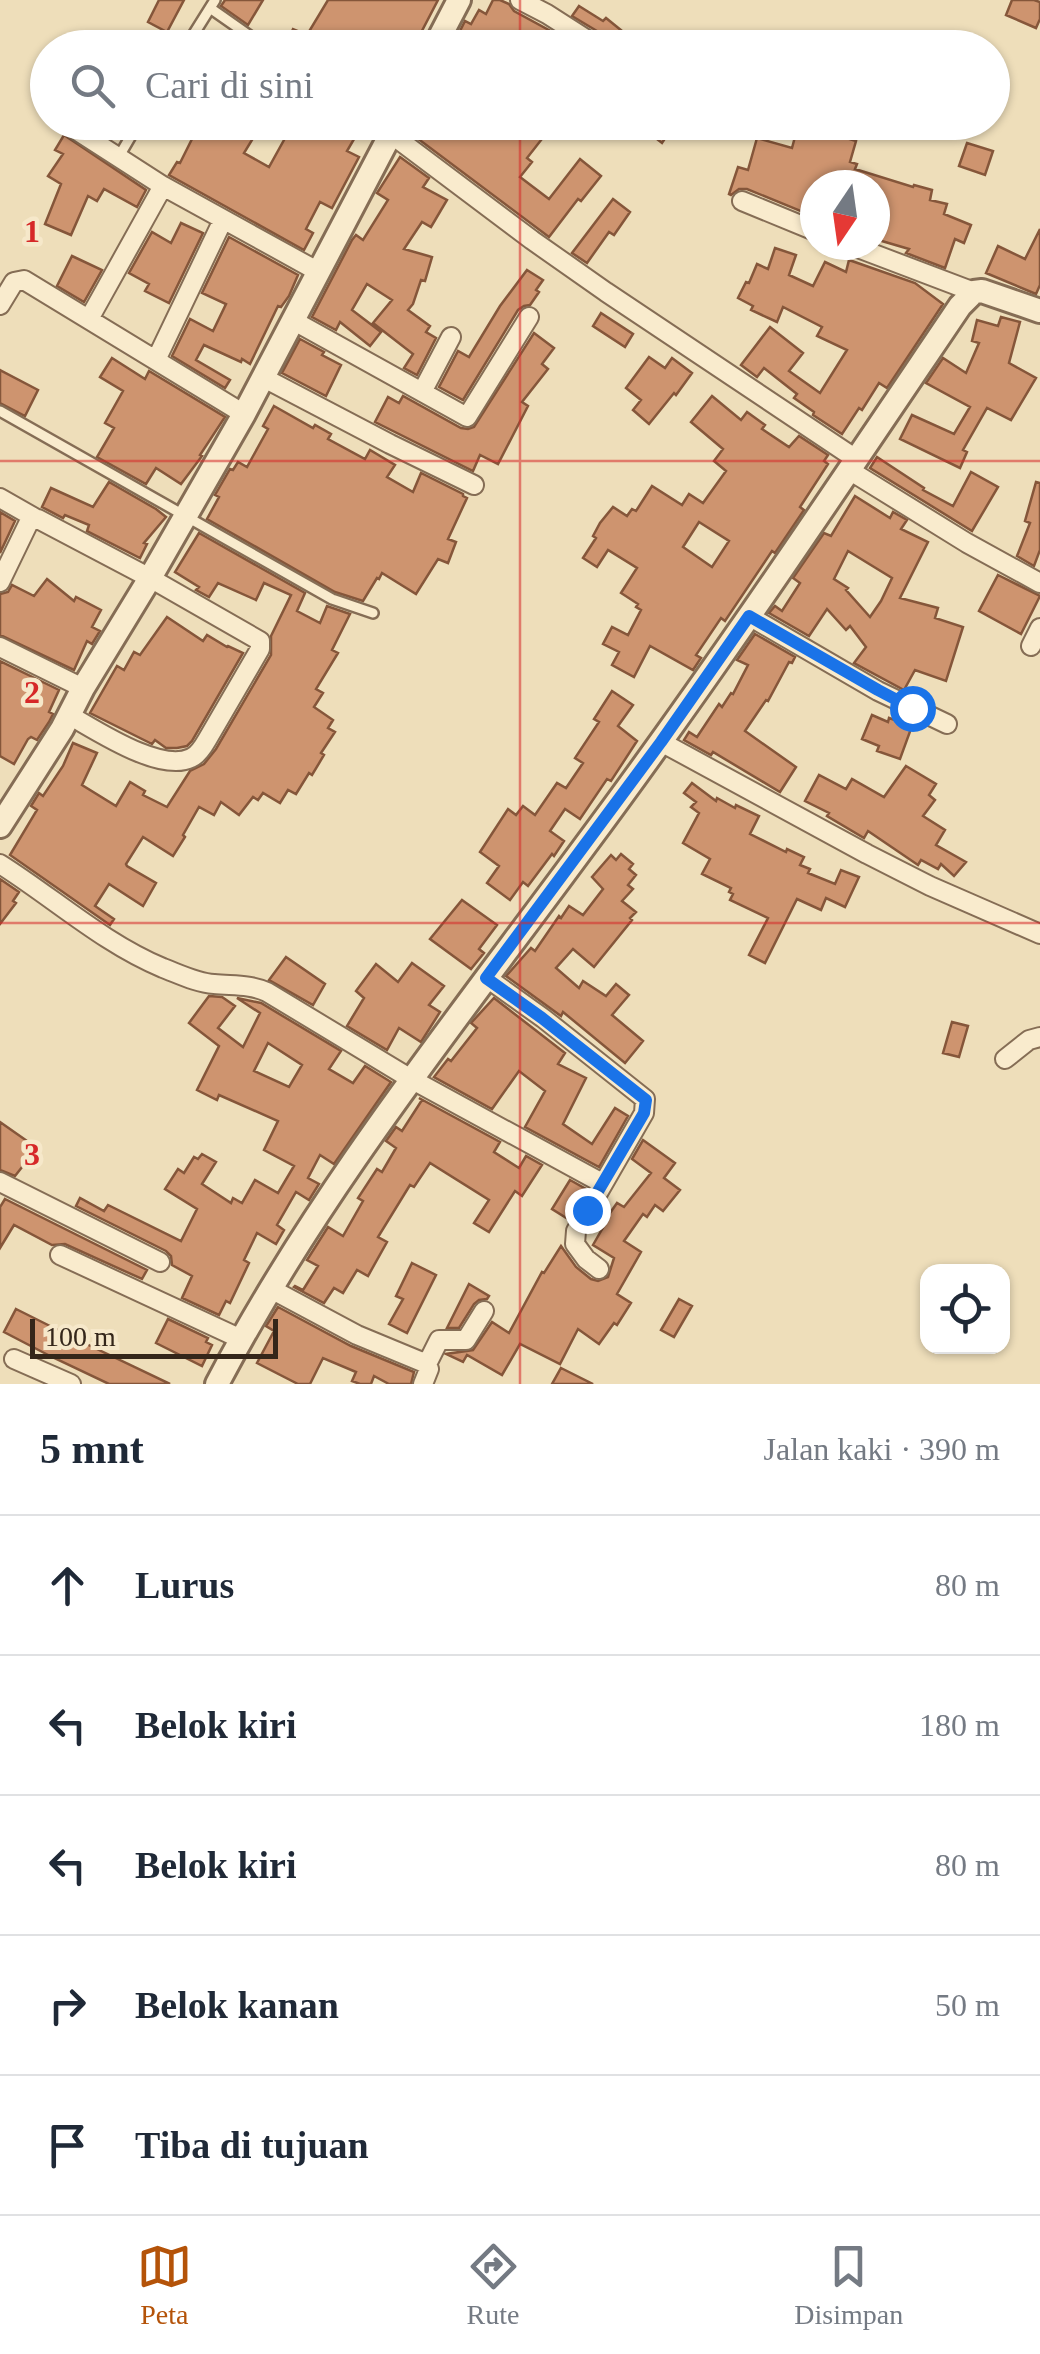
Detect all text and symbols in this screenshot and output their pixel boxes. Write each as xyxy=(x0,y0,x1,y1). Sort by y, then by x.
search box xyxy=(30,30,1010,140)
icon: search xyxy=(65,58,120,113)
text: Cari di sini xyxy=(145,64,314,106)
north arrow xyxy=(800,170,890,260)
text: 1 xyxy=(24,213,40,249)
text: 2 xyxy=(24,674,40,710)
route start xyxy=(890,686,936,732)
text: 3 xyxy=(24,1136,40,1172)
route end xyxy=(565,1188,611,1234)
map controls xyxy=(920,1264,1010,1354)
button: locate xyxy=(920,1264,1010,1354)
scale bar xyxy=(30,1314,278,1358)
text: 100 m xyxy=(45,1321,116,1352)
text: 5 mnt xyxy=(40,1426,144,1472)
text: Jalan kaki · 390 m xyxy=(764,1431,1000,1467)
icon: ahead xyxy=(40,1558,95,1613)
text: Lurus xyxy=(135,1564,234,1606)
text: 80 m xyxy=(935,1567,1000,1603)
icon: left xyxy=(40,1698,95,1753)
text: Belok kiri xyxy=(135,1704,297,1746)
text: 180 m xyxy=(919,1707,1000,1743)
icon: left xyxy=(40,1838,95,1893)
text: Belok kiri xyxy=(135,1844,297,1886)
text: 80 m xyxy=(935,1847,1000,1883)
icon: right xyxy=(40,1978,95,2033)
text: Belok kanan xyxy=(135,1984,339,2026)
text: 50 m xyxy=(935,1987,1000,2023)
icon: arrive xyxy=(40,2118,95,2173)
text: Tiba di tujuan xyxy=(135,2124,369,2166)
tab: Peta xyxy=(137,2239,192,2331)
tab: Rute xyxy=(466,2239,521,2331)
tab: Disimpan xyxy=(794,2239,903,2331)

